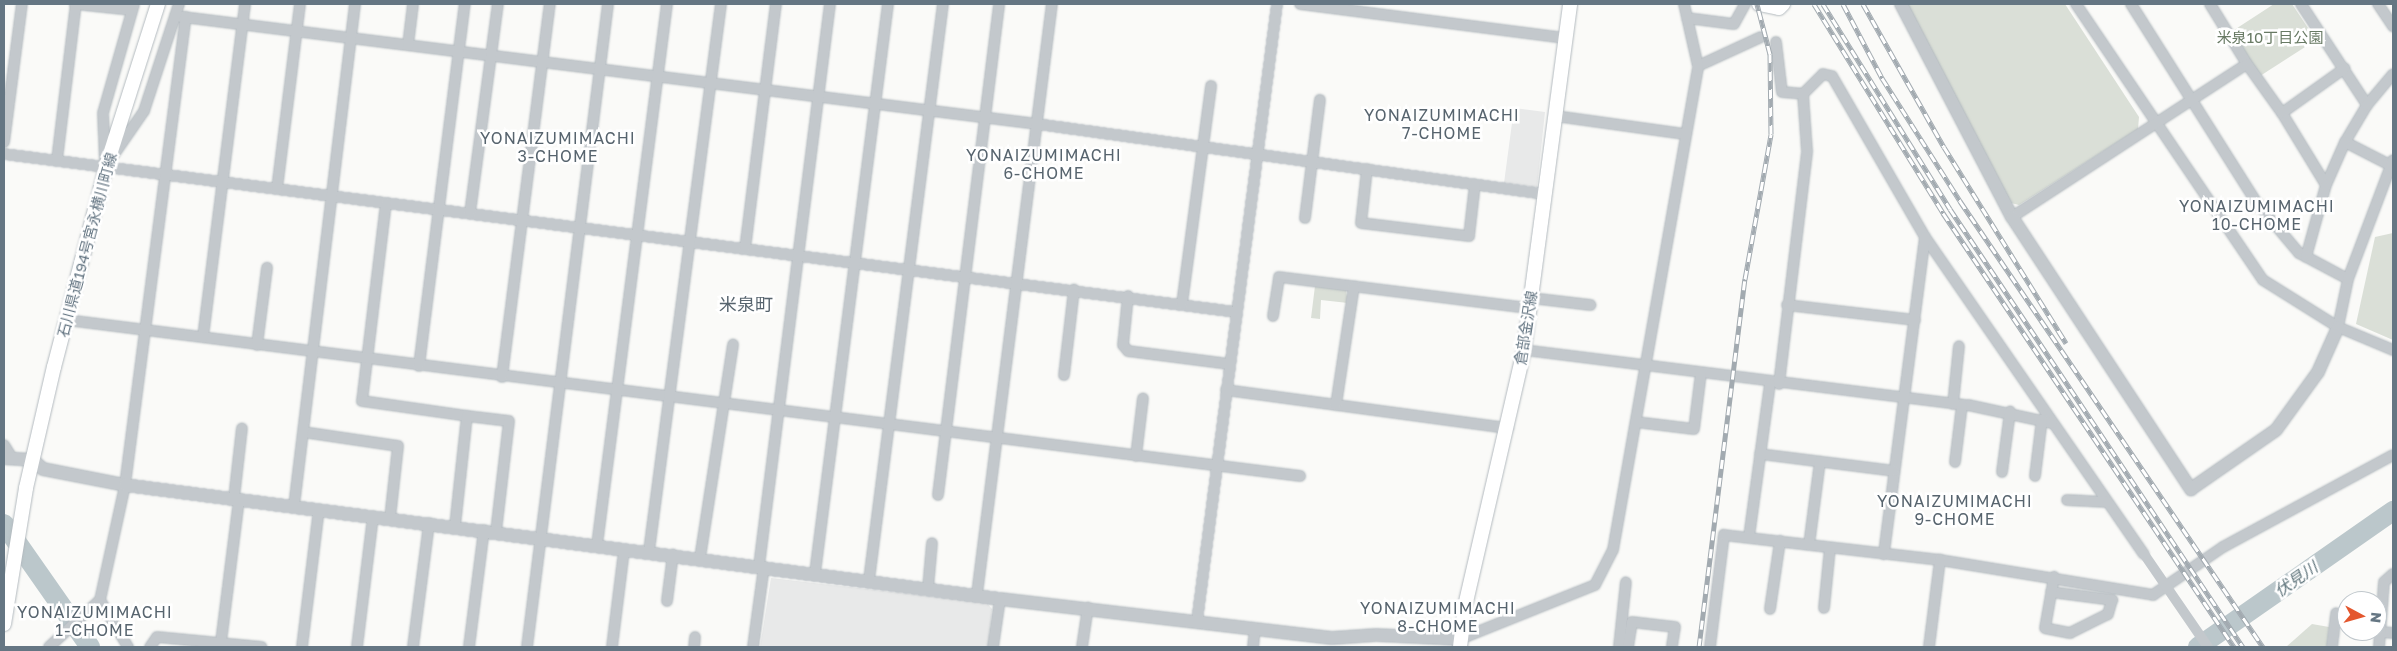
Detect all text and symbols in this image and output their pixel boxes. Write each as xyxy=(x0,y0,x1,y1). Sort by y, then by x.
park label: 米泉10丁目公園 xyxy=(2217,29,2323,47)
district label: YONAIZUMIMACHI 7-CHOME xyxy=(1362,105,1522,143)
district label: YONAIZUMIMACHI 3-CHOME xyxy=(478,128,638,166)
district label: YONAIZUMIMACHI 6-CHOME xyxy=(964,145,1124,183)
street label: 石川県道194号宮永横川町線 xyxy=(54,151,120,339)
district label: YONAIZUMIMACHI 10-CHOME xyxy=(2177,196,2337,234)
street label: 倉部金沢線 xyxy=(1511,290,1541,366)
district label: 米泉町 xyxy=(719,293,773,315)
district label: YONAIZUMIMACHI 9-CHOME xyxy=(1875,491,2035,529)
water label: 伏見川 xyxy=(2271,557,2321,601)
north arrow xyxy=(2337,591,2387,641)
district label: YONAIZUMIMACHI 8-CHOME xyxy=(1358,598,1518,636)
district label: YONAIZUMIMACHI 1-CHOME xyxy=(15,602,175,640)
text: N xyxy=(2367,611,2385,624)

